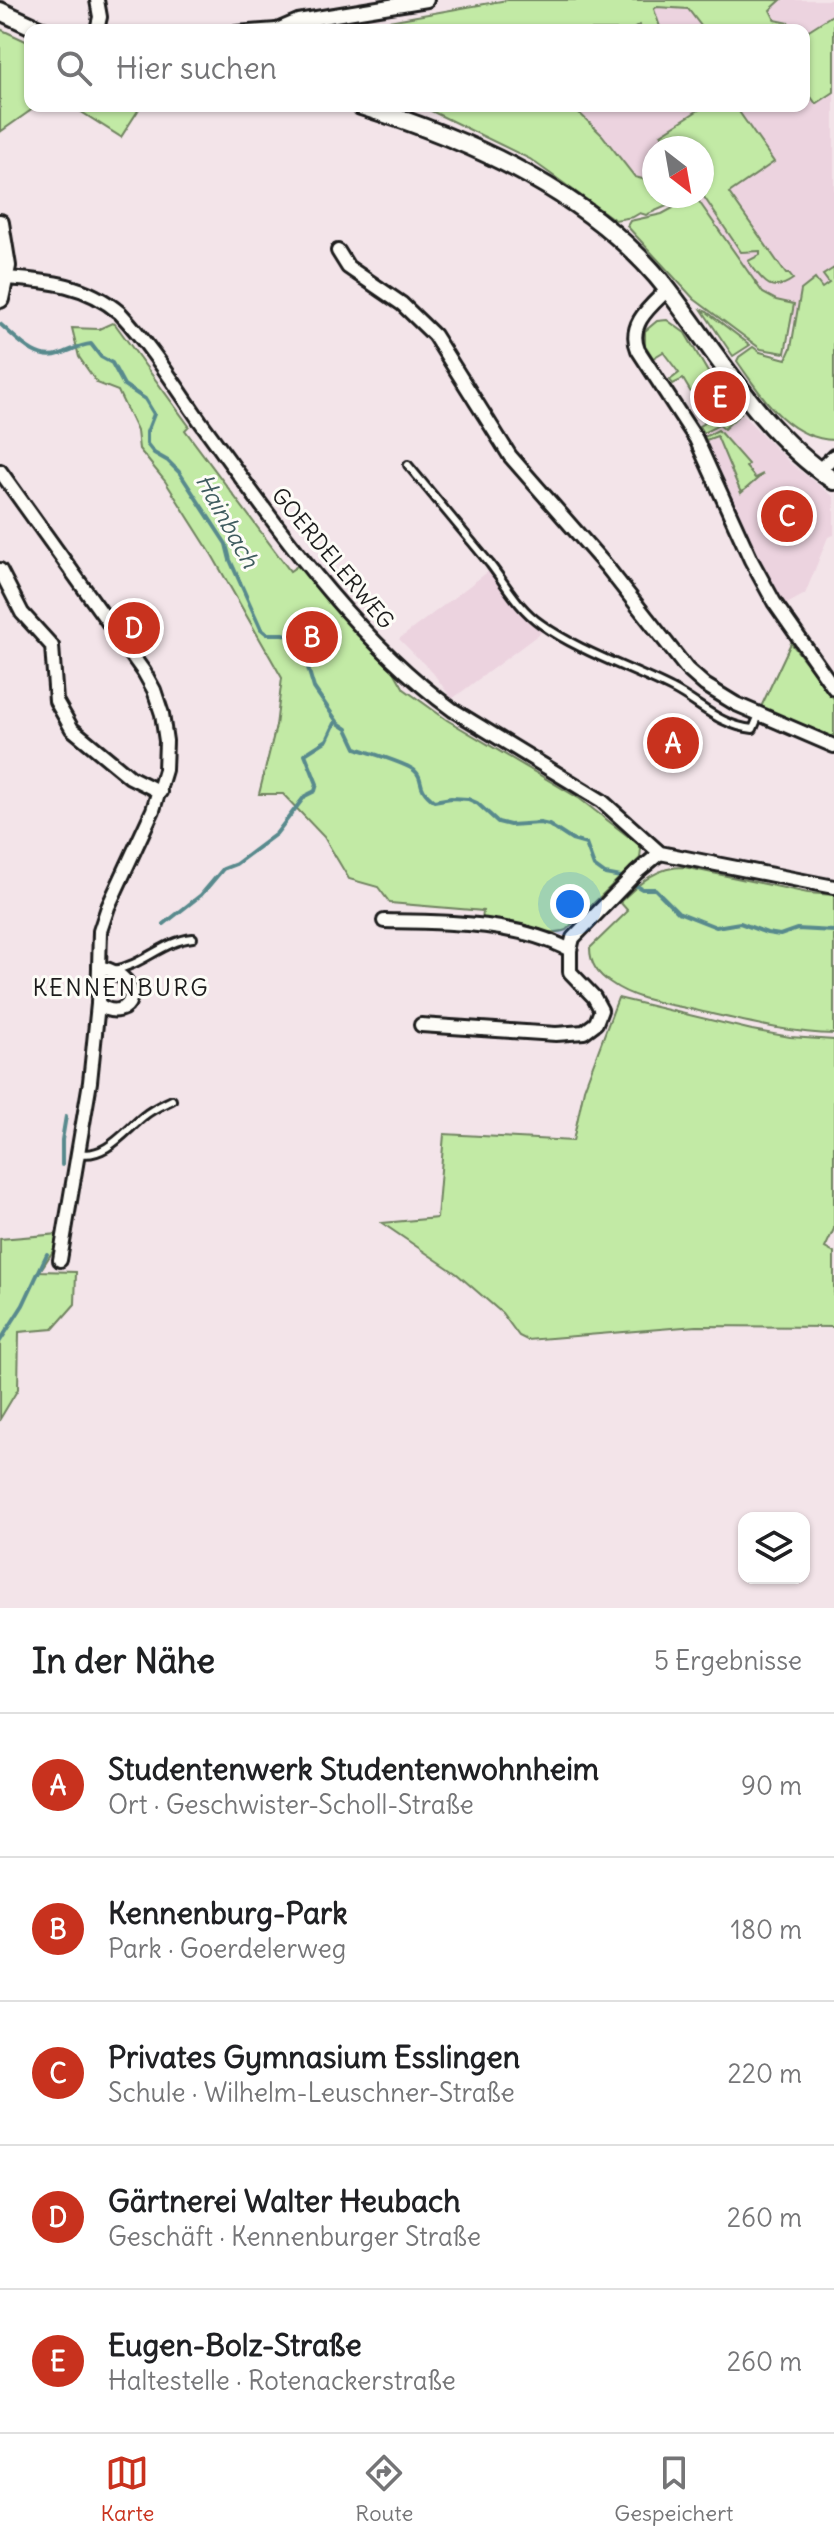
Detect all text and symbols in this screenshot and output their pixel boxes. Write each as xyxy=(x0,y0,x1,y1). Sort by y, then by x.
search box xyxy=(24,24,810,112)
icon: search xyxy=(52,46,96,90)
text: Hier suchen xyxy=(116,49,277,87)
north arrow xyxy=(642,136,714,208)
pin: E xyxy=(694,367,746,427)
water label: Hainbach xyxy=(190,468,267,574)
street label: GOERDELERWEG xyxy=(266,482,400,634)
pin: C xyxy=(761,486,813,546)
pin: D xyxy=(108,598,160,658)
pin: B xyxy=(286,607,338,667)
pin: A xyxy=(647,713,699,773)
your location xyxy=(550,884,590,924)
district label: KENNENBURG xyxy=(32,972,210,1002)
map controls xyxy=(738,1512,810,1584)
button: layers xyxy=(738,1512,810,1584)
text: In der Nähe xyxy=(32,1639,215,1682)
text: 5 Ergebnisse xyxy=(654,1644,802,1677)
text: Studentenwerk Studentenwohnheim xyxy=(108,1750,599,1788)
text: A xyxy=(50,1769,66,1802)
text: 90 m xyxy=(741,1769,802,1802)
text: Ort · Geschwister-Scholl-Straße xyxy=(108,1788,474,1821)
text: Kennenburg-Park xyxy=(108,1894,348,1932)
text: B xyxy=(49,1913,67,1946)
text: 180 m xyxy=(731,1913,802,1946)
text: Park · Goerdelerweg xyxy=(108,1932,346,1965)
text: Privates Gymnasium Esslingen xyxy=(108,2038,520,2076)
text: C xyxy=(49,2057,67,2090)
text: 220 m xyxy=(727,2057,802,2090)
text: Schule · Wilhelm-Leuschner-Straße xyxy=(108,2076,515,2109)
text: Gärtnerei Walter Heubach xyxy=(108,2182,461,2220)
text: D xyxy=(49,2201,67,2234)
text: 260 m xyxy=(727,2201,802,2234)
text: Geschäft · Kennenburger Straße xyxy=(108,2220,481,2253)
text: Eugen-Bolz-Straße xyxy=(108,2326,362,2364)
text: E xyxy=(50,2345,66,2378)
text: 260 m xyxy=(727,2345,802,2378)
text: Haltestelle · Rotenackerstraße xyxy=(108,2364,456,2397)
tab: Karte xyxy=(100,2451,154,2527)
tab: Route xyxy=(355,2451,413,2527)
tab: Gespeichert xyxy=(614,2451,734,2527)

